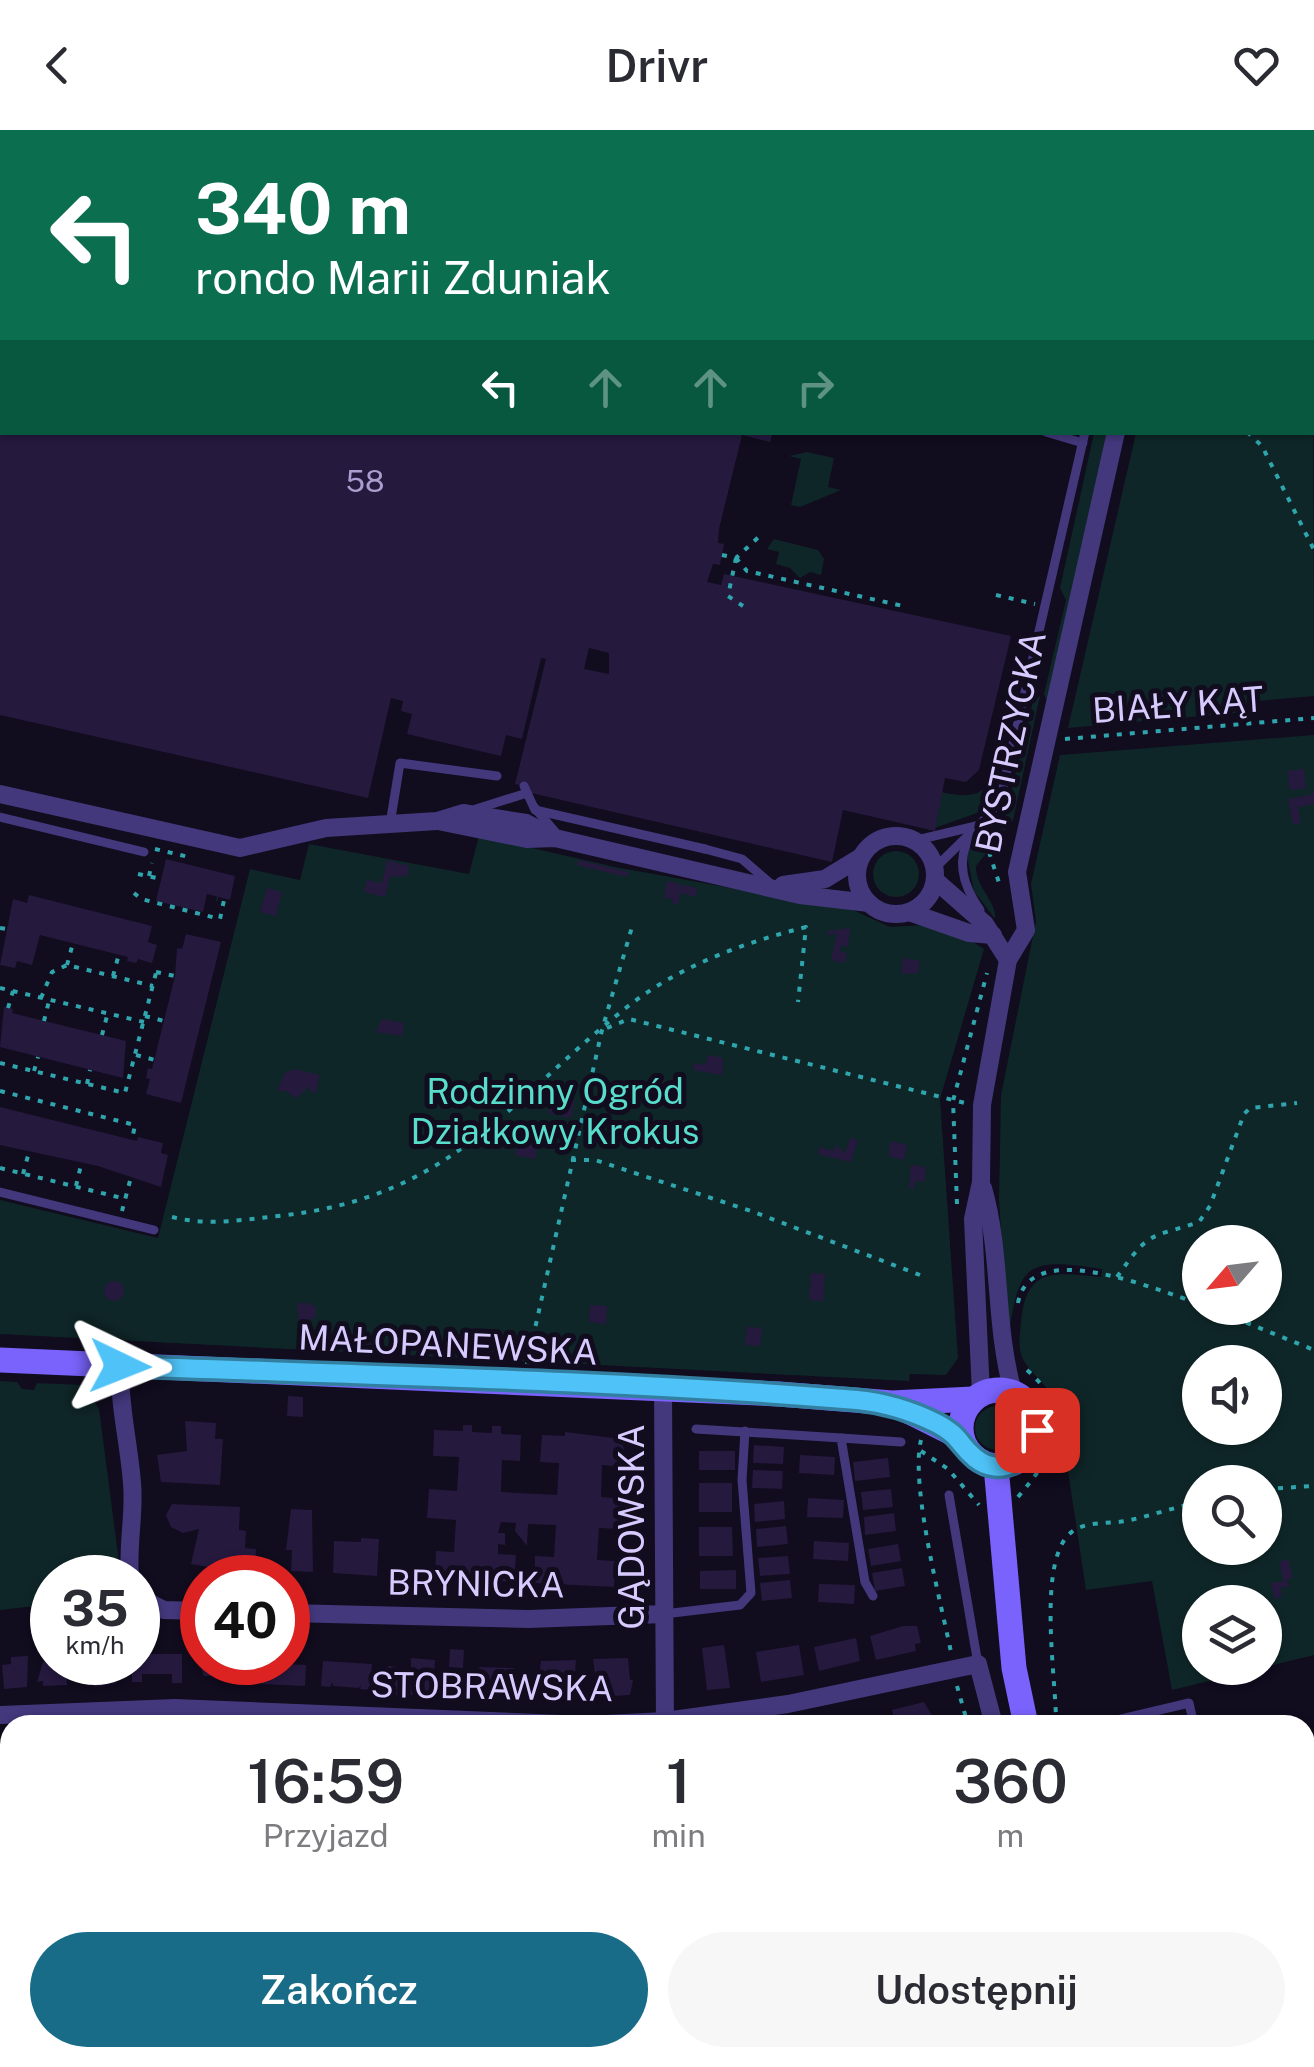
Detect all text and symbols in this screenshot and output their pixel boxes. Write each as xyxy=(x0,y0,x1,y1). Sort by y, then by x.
icon: back xyxy=(30,38,85,93)
icon: heart xyxy=(1229,38,1284,93)
text: Drivr xyxy=(606,39,708,92)
text: 340 m xyxy=(195,167,411,250)
icon: left xyxy=(30,170,160,300)
text: rondo Marii Zduniak xyxy=(195,251,611,304)
icon: left xyxy=(473,360,528,415)
icon: ahead xyxy=(578,360,633,415)
icon: ahead xyxy=(683,360,738,415)
icon: right xyxy=(788,360,843,415)
house number: 58 xyxy=(346,463,384,499)
street label: BYSTRZYCKA xyxy=(967,627,1054,856)
street label: BIAŁY KĄT xyxy=(1091,678,1265,731)
park label: Rodzinny Ogród Działkowy Krokus xyxy=(411,1071,699,1152)
north arrow xyxy=(1182,1225,1282,1325)
map controls xyxy=(1182,1225,1282,1685)
position arrow xyxy=(68,1314,172,1418)
street label: MAŁOPANEWSKA xyxy=(297,1316,599,1373)
button: sound xyxy=(1182,1345,1282,1445)
pin xyxy=(995,1388,1080,1473)
icon: arrive xyxy=(1010,1403,1065,1458)
street label: GĄDOWSKA xyxy=(611,1424,652,1630)
button: search xyxy=(1182,1465,1282,1565)
speed limit sign: 40 xyxy=(180,1555,310,1685)
street label: BRYNICKA xyxy=(387,1561,565,1606)
text: 35 xyxy=(61,1578,129,1637)
button: layers xyxy=(1182,1585,1282,1685)
text: km/h xyxy=(66,1630,124,1660)
street label: STOBRAWSKA xyxy=(370,1664,614,1709)
text: 16:59 xyxy=(247,1746,404,1817)
text: 1 xyxy=(666,1746,691,1817)
text: 360 xyxy=(953,1746,1068,1817)
text: Przyjazd xyxy=(263,1817,389,1854)
text: min xyxy=(651,1817,706,1854)
text: m xyxy=(996,1817,1024,1854)
button: Zakończ xyxy=(30,1932,648,2047)
button: Udostępnij xyxy=(668,1932,1285,2047)

